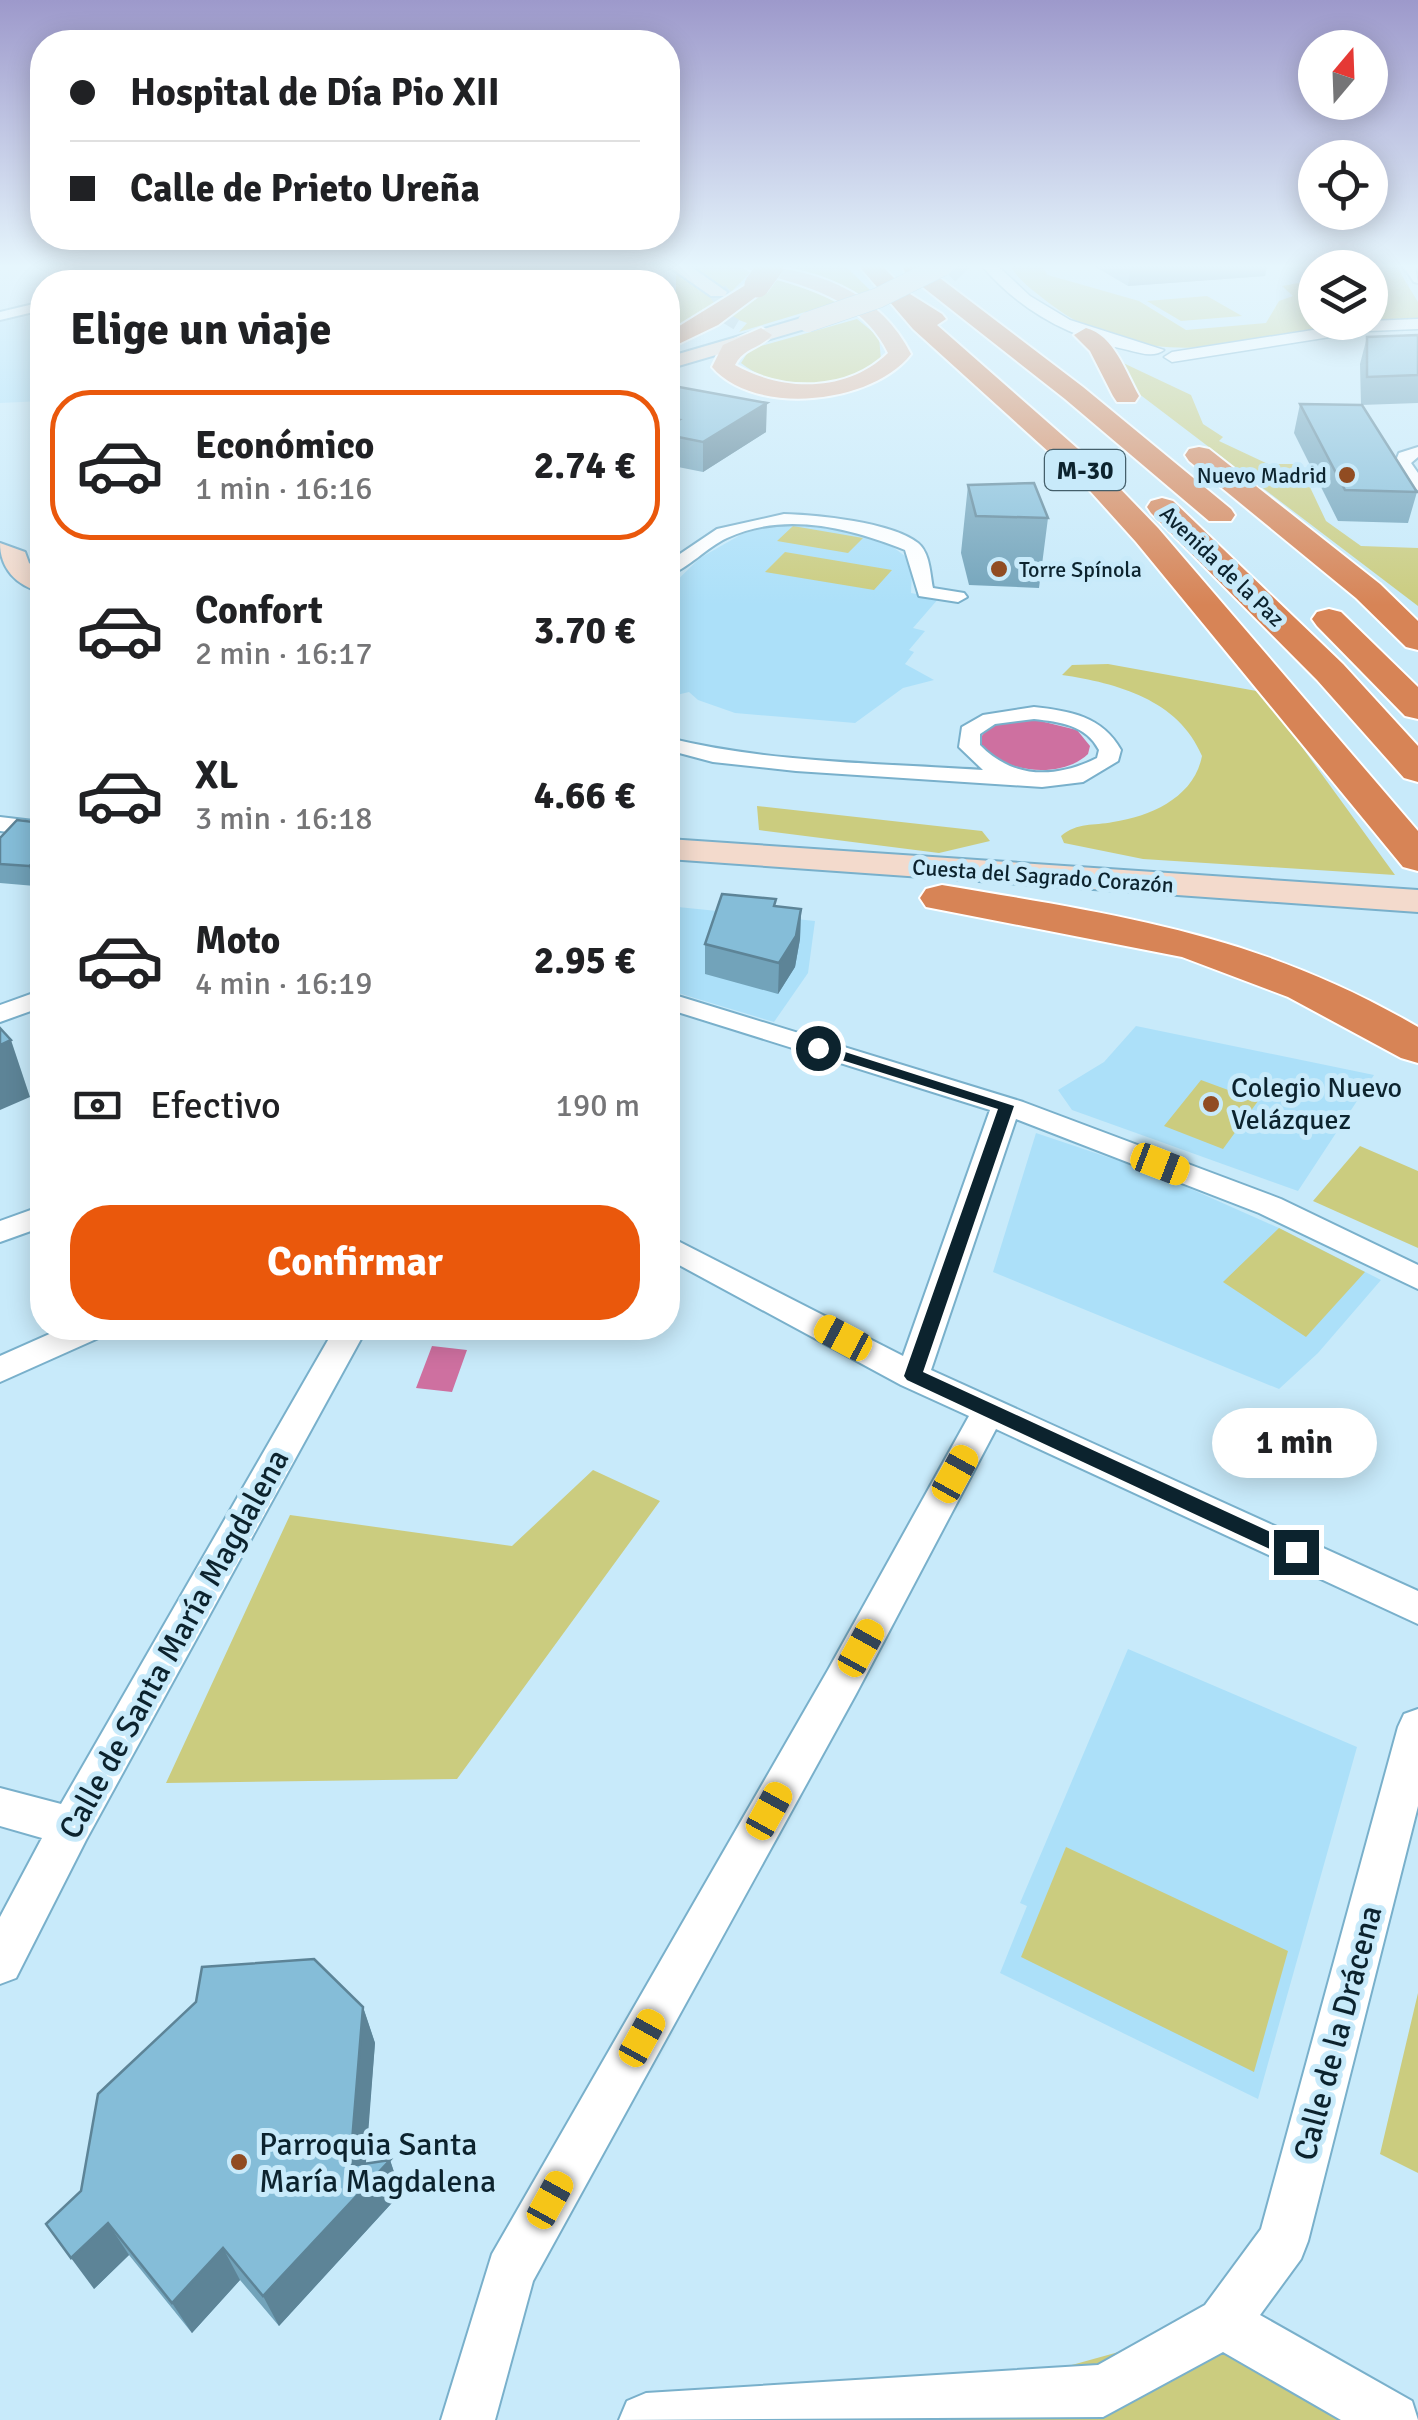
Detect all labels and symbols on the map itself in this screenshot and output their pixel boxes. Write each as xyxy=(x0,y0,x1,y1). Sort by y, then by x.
north arrow xyxy=(1298,30,1388,120)
road number: M-30 xyxy=(1045,450,1125,490)
place label: Nuevo Madrid xyxy=(1197,462,1327,489)
marker: Nuevo Madrid xyxy=(1336,464,1358,486)
street label: Avenida de la Paz xyxy=(1154,500,1290,632)
place label: Torre Spínola xyxy=(1019,556,1142,583)
marker: Torre Spínola xyxy=(988,558,1010,580)
street label: Cuesta del Sagrado Corazón xyxy=(911,853,1175,899)
route start xyxy=(796,1026,841,1071)
place label: Colegio Nuevo Velázquez xyxy=(1231,1071,1402,1137)
marker: Colegio Nuevo Velázquez xyxy=(1200,1093,1222,1115)
car xyxy=(1127,1139,1193,1189)
car xyxy=(809,1311,877,1365)
callout: 1 min xyxy=(1214,1407,1378,1477)
car xyxy=(927,1440,983,1508)
street label: Calle de Santa María Magdalena xyxy=(50,1442,298,1846)
route end xyxy=(1274,1530,1319,1575)
car xyxy=(833,1614,889,1682)
car xyxy=(741,1777,797,1845)
street label: Calle de la Drácena xyxy=(1285,1901,1391,2165)
car xyxy=(614,2004,670,2072)
place label: Parroquia Santa María Magdalena xyxy=(259,2125,496,2201)
marker: Parroquia Santa María Magdalena xyxy=(228,2151,250,2173)
car xyxy=(522,2166,578,2234)

